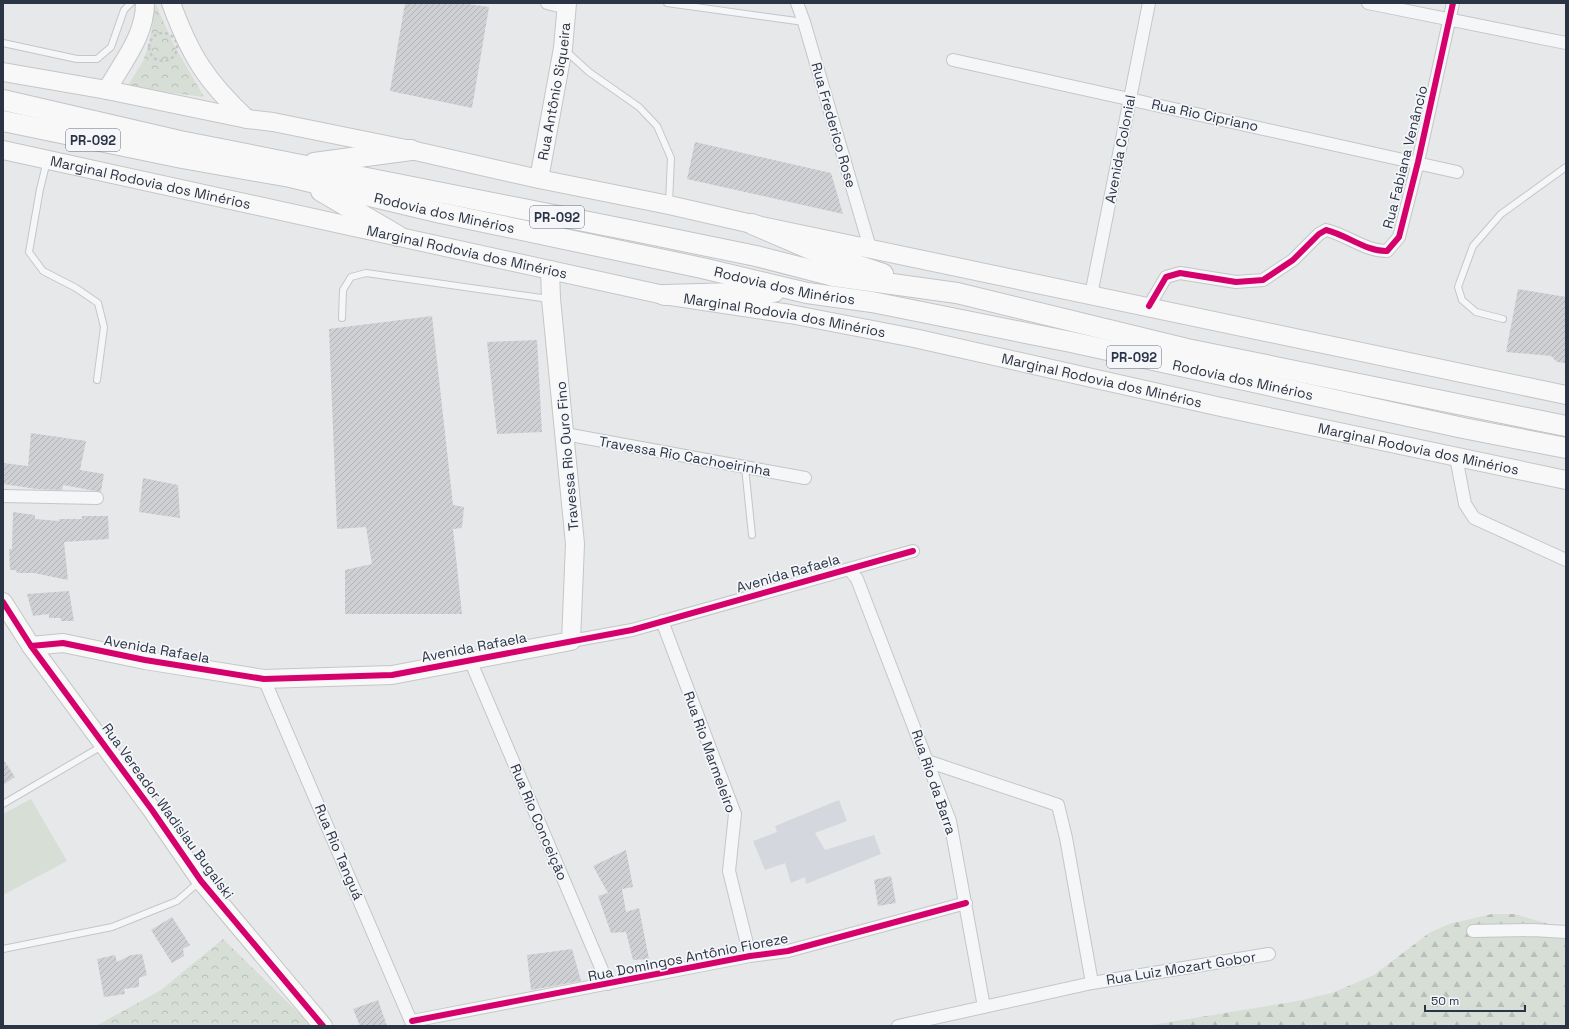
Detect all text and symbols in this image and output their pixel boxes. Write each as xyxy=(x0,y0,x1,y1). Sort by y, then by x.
street label: Rua Antônio Siqueira xyxy=(534,22,574,162)
street label: Rua Frederico Rose xyxy=(807,60,861,190)
street label: Rua Fabiana Venâncio xyxy=(1378,83,1432,231)
street label: Avenida Colonial xyxy=(1101,93,1139,205)
street label: Rua Rio Cipriano xyxy=(1150,95,1260,135)
road number: PR-092 xyxy=(66,129,120,151)
street label: Marginal Rodovia dos Minérios xyxy=(49,152,252,213)
street label: Rodovia dos Minérios xyxy=(372,188,516,237)
road number: PR-092 xyxy=(530,206,584,228)
street label: Marginal Rodovia dos Minérios xyxy=(365,221,569,283)
street label: Rodovia dos Minérios xyxy=(712,262,856,309)
street label: Marginal Rodovia dos Minérios xyxy=(682,289,887,341)
road number: PR-092 xyxy=(1107,346,1161,368)
street label: Marginal Rodovia dos Minérios xyxy=(1000,349,1204,411)
street label: Rodovia dos Minérios xyxy=(1171,356,1315,404)
street label: Travessa Rio Ouro Fino xyxy=(552,381,582,531)
street label: Marginal Rodovia dos Minérios xyxy=(1316,419,1521,479)
street label: Travessa Rio Cachoeirinha xyxy=(598,432,772,480)
street label: Avenida Rafaela xyxy=(734,550,842,596)
street label: Avenida Rafaela xyxy=(420,628,528,666)
street label: Avenida Rafaela xyxy=(103,631,211,667)
street label: Rua Rio Marmeleiro xyxy=(680,689,740,815)
street label: Rua Vereador Wadislau Bugalski xyxy=(98,720,238,902)
street label: Rua Rio da Barra xyxy=(908,727,960,837)
street label: Rua Rio Conceição xyxy=(506,761,572,883)
street label: Rua Rio Tanguá xyxy=(311,801,367,903)
street label: Rua Domingos Antônio Fioreze xyxy=(586,929,790,985)
street label: Rua Luiz Mozart Gobor xyxy=(1105,947,1257,989)
scale bar xyxy=(1425,987,1525,1013)
text: 50 m xyxy=(1431,993,1459,1009)

